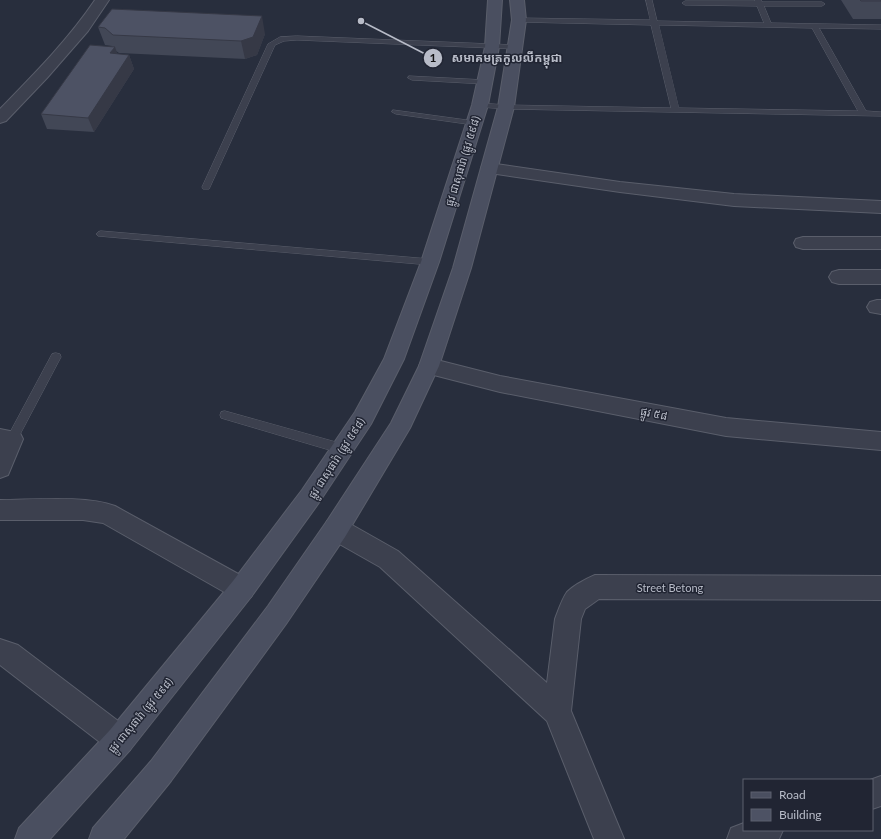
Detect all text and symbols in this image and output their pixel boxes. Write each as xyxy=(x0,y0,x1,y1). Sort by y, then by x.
callout: សមាគមត្រកូលលីកម្ពុជា xyxy=(423,46,570,70)
text: 1 xyxy=(430,50,437,65)
text: សមាគមត្រកូលលីកម្ពុជា xyxy=(452,50,562,69)
street label: ផ្លូវ ជាសុផារ៉ា (ផ្លូវ ៥៩៨) xyxy=(442,114,486,209)
street label: ផ្លូវ ៥៨ xyxy=(639,404,669,426)
street label: ផ្លូវ ជាសុផារ៉ា (ផ្លូវ ៥៩៨) xyxy=(305,415,371,503)
street label: Street Betong xyxy=(637,581,704,594)
street label: ផ្លូវ ជាសុផារ៉ា (ផ្លូវ ៥៩៨) xyxy=(105,675,178,758)
legend xyxy=(743,779,873,831)
text: Road xyxy=(779,787,806,802)
text: Building xyxy=(779,807,822,822)

